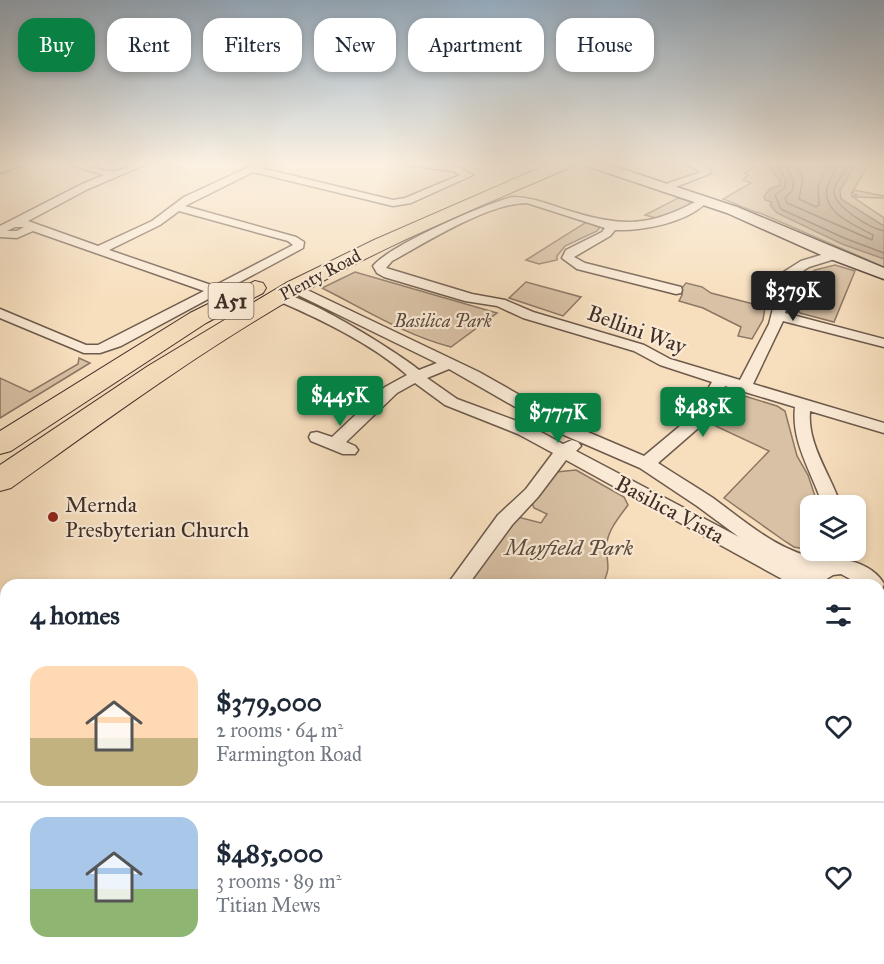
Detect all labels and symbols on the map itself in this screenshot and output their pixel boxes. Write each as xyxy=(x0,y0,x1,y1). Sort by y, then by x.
street label: Plenty Road xyxy=(275,244,365,306)
pin: $379K xyxy=(751,271,835,322)
road number: A51 xyxy=(208,283,254,319)
street label: Bellini Way xyxy=(584,299,691,360)
park label: Basilica Park xyxy=(393,310,492,332)
pin: $445K xyxy=(298,376,382,427)
pin: $485K xyxy=(661,387,745,438)
pin: $777K xyxy=(516,393,600,444)
street label: Basilica Vista xyxy=(611,469,730,550)
place label: Mernda Presbyterian Church xyxy=(65,491,249,543)
marker: Mernda Presbyterian Church xyxy=(46,510,60,524)
park label: Mayfield Park xyxy=(503,534,634,561)

